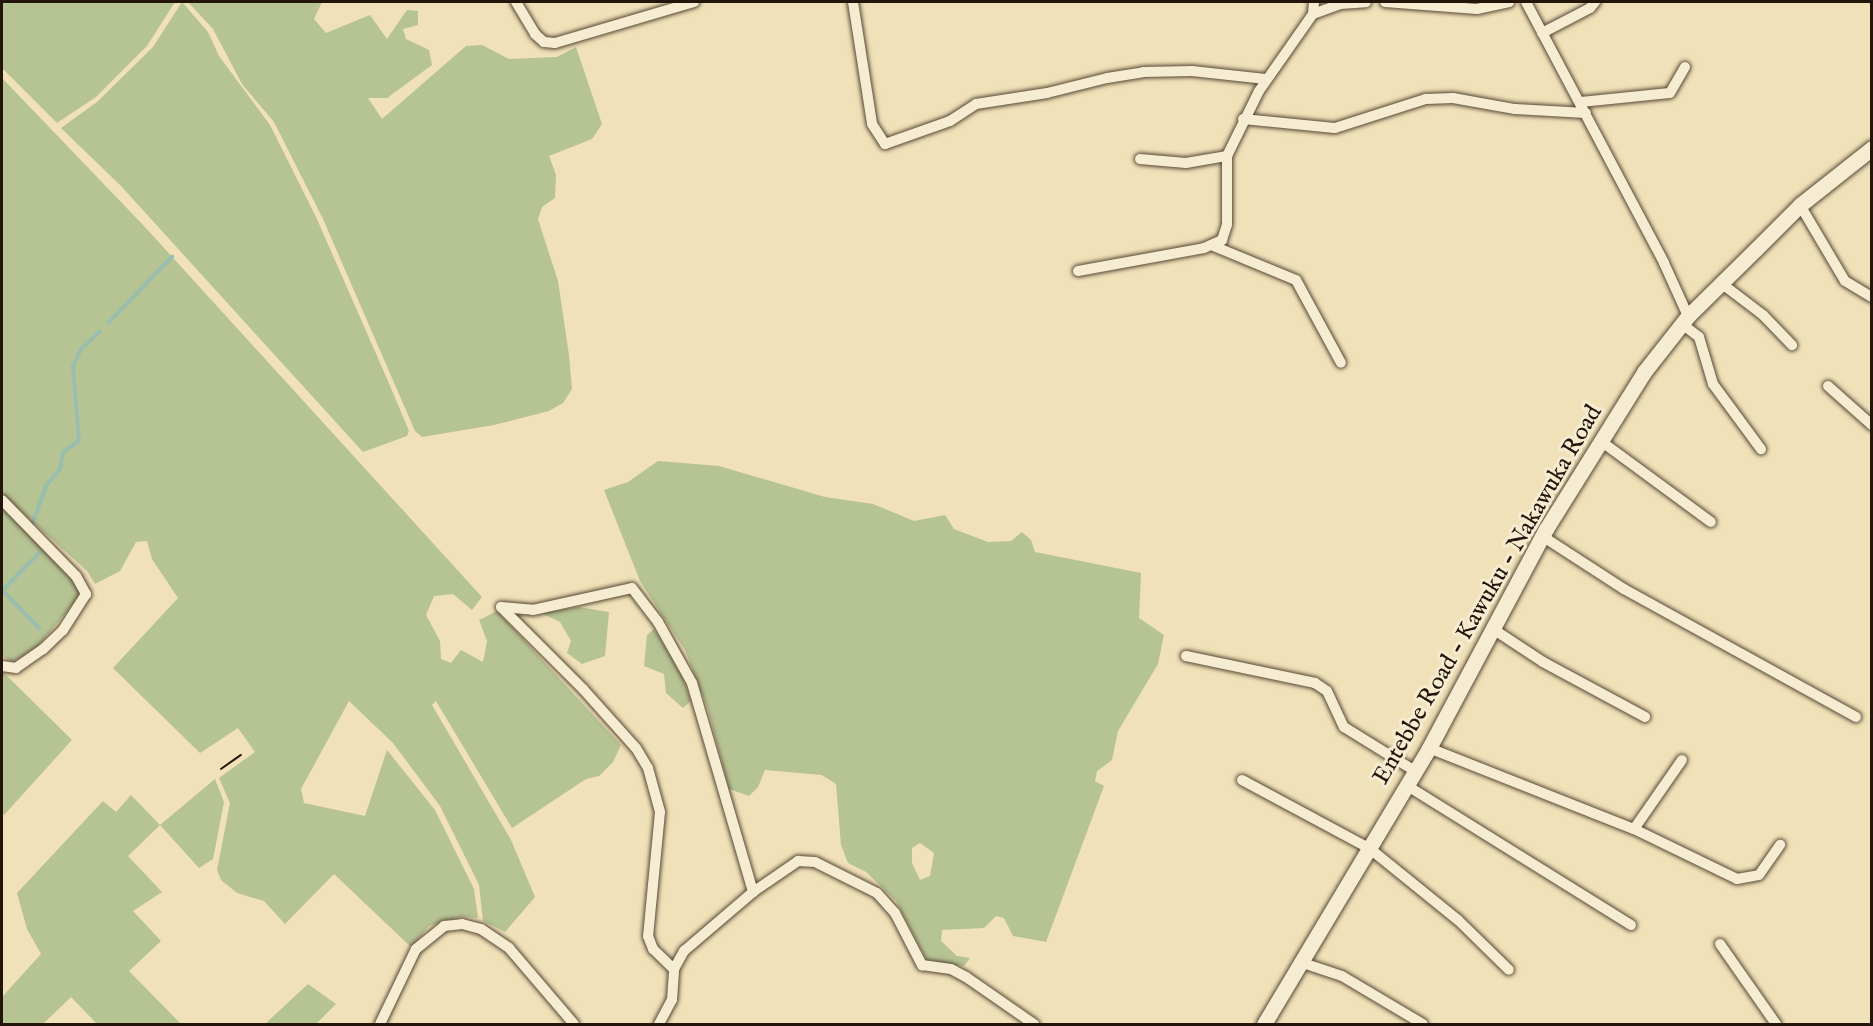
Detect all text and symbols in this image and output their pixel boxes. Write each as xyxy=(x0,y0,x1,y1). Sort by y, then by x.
street label: Entebbe Road - Kawuku - Nakawuka Road xyxy=(1367,400,1609,790)

